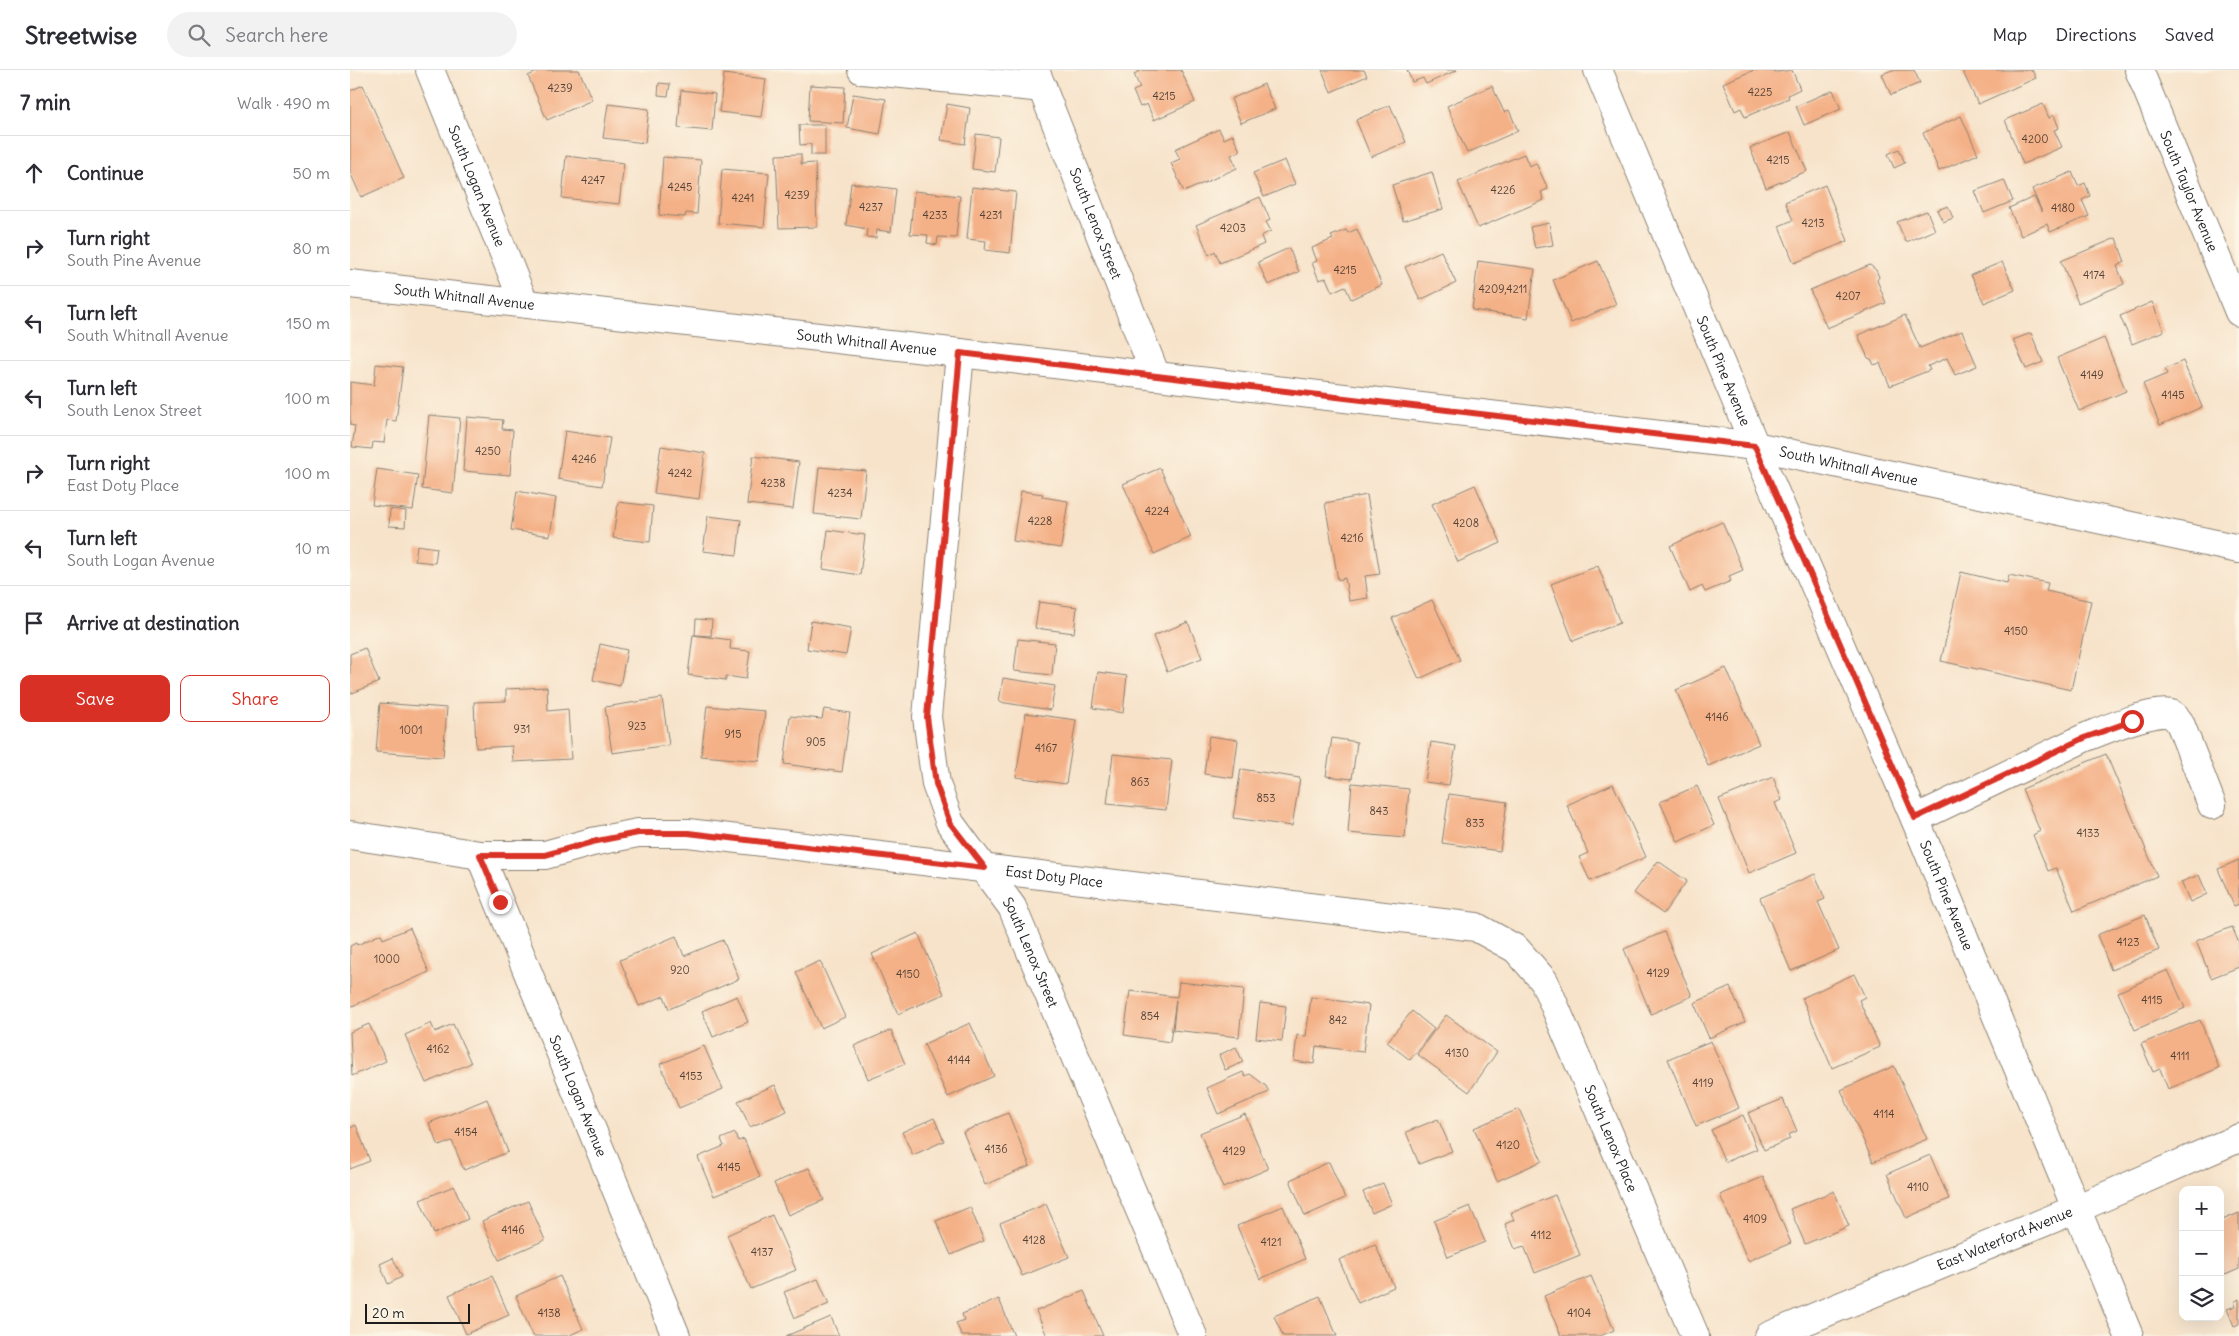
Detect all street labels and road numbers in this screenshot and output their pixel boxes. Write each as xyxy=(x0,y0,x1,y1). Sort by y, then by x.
street label: South Logan Avenue xyxy=(444,122,509,249)
street label: South Taylor Avenue xyxy=(2156,128,2222,254)
street label: South Lenox Street xyxy=(1066,165,1126,282)
street label: South Whitnall Avenue xyxy=(393,280,536,314)
street label: South Pine Avenue xyxy=(1693,313,1755,429)
street label: South Whitnall Avenue xyxy=(795,326,938,359)
street label: South Whitnall Avenue xyxy=(1778,442,1920,489)
street label: South Pine Avenue xyxy=(1916,838,1977,953)
street label: East Doty Place xyxy=(1004,862,1104,891)
street label: South Lenox Street xyxy=(999,894,1062,1010)
street label: South Logan Avenue xyxy=(545,1032,611,1159)
street label: South Lenox Place xyxy=(1580,1082,1642,1195)
street label: East Waterford Avenue xyxy=(1934,1202,2075,1275)

